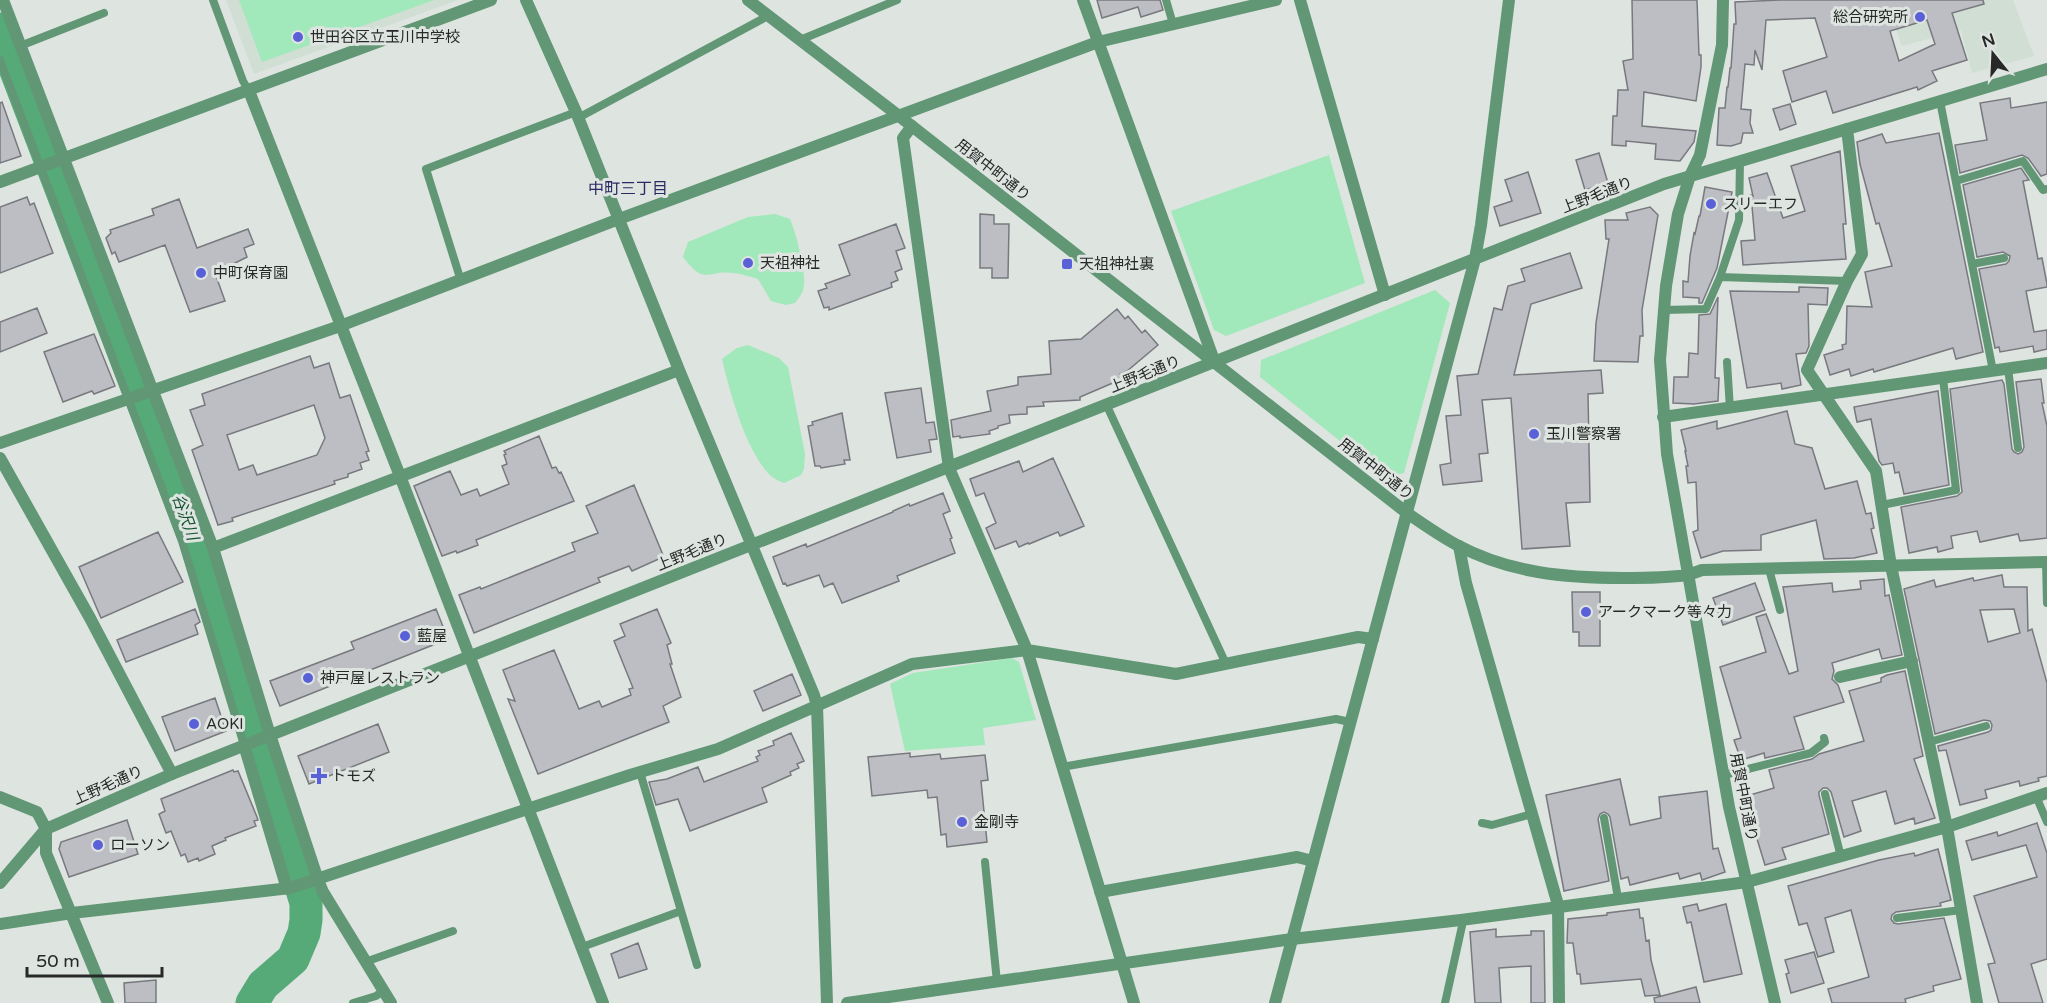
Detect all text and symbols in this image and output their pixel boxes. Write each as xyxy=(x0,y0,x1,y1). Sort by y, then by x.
place label: 総合研究所 xyxy=(1833,8,1908,26)
marker: 総合研究所 xyxy=(1913,10,1927,24)
north arrow xyxy=(1963,24,2023,84)
place label: 世田谷区立玉川中学校 xyxy=(310,28,460,46)
text: N xyxy=(1979,29,1998,52)
marker: 世田谷区立玉川中学校 xyxy=(291,30,305,44)
street label: 用賀中町通り xyxy=(952,135,1034,205)
street label: 上野毛通り xyxy=(1559,173,1635,217)
district label: 中町三丁目 xyxy=(588,179,668,199)
place label: スリーエフ xyxy=(1723,195,1798,213)
marker: スリーエフ xyxy=(1704,197,1718,211)
place label: 天祖神社 xyxy=(760,254,820,272)
place label: 天祖神社裏 xyxy=(1079,255,1154,273)
marker: 天祖神社 xyxy=(741,256,755,270)
marker: 天祖神社裏 xyxy=(1060,257,1074,271)
place label: 中町保育園 xyxy=(213,264,288,282)
marker: 中町保育園 xyxy=(194,266,208,280)
street label: 上野毛通り xyxy=(1107,352,1183,396)
place label: 玉川警察署 xyxy=(1546,425,1621,443)
marker: 玉川警察署 xyxy=(1527,427,1541,441)
street label: 用賀中町通り xyxy=(1335,434,1417,504)
water label: 谷沢川 xyxy=(167,491,203,545)
street label: 上野毛通り xyxy=(654,530,730,574)
place label: アークマーク等々力 xyxy=(1598,603,1732,621)
marker: アークマーク等々力 xyxy=(1579,605,1593,619)
place label: 藍屋 xyxy=(417,627,447,645)
marker: 藍屋 xyxy=(398,629,412,643)
place label: 神戸屋レストラン xyxy=(320,669,440,687)
marker: 神戸屋レストラン xyxy=(301,671,315,685)
place label: AOKI xyxy=(206,715,244,733)
marker: AOKI xyxy=(187,717,201,731)
street label: 用賀中町通り xyxy=(1727,751,1761,843)
street label: 上野毛通り xyxy=(70,762,146,808)
place label: トモズ xyxy=(331,767,376,785)
marker: トモズ xyxy=(312,769,326,783)
place label: 金剛寺 xyxy=(974,813,1019,831)
marker: 金剛寺 xyxy=(955,815,969,829)
place label: ローソン xyxy=(110,836,170,854)
marker: ローソン xyxy=(91,838,105,852)
scale bar xyxy=(27,940,162,978)
text: 50 m xyxy=(36,950,80,972)

